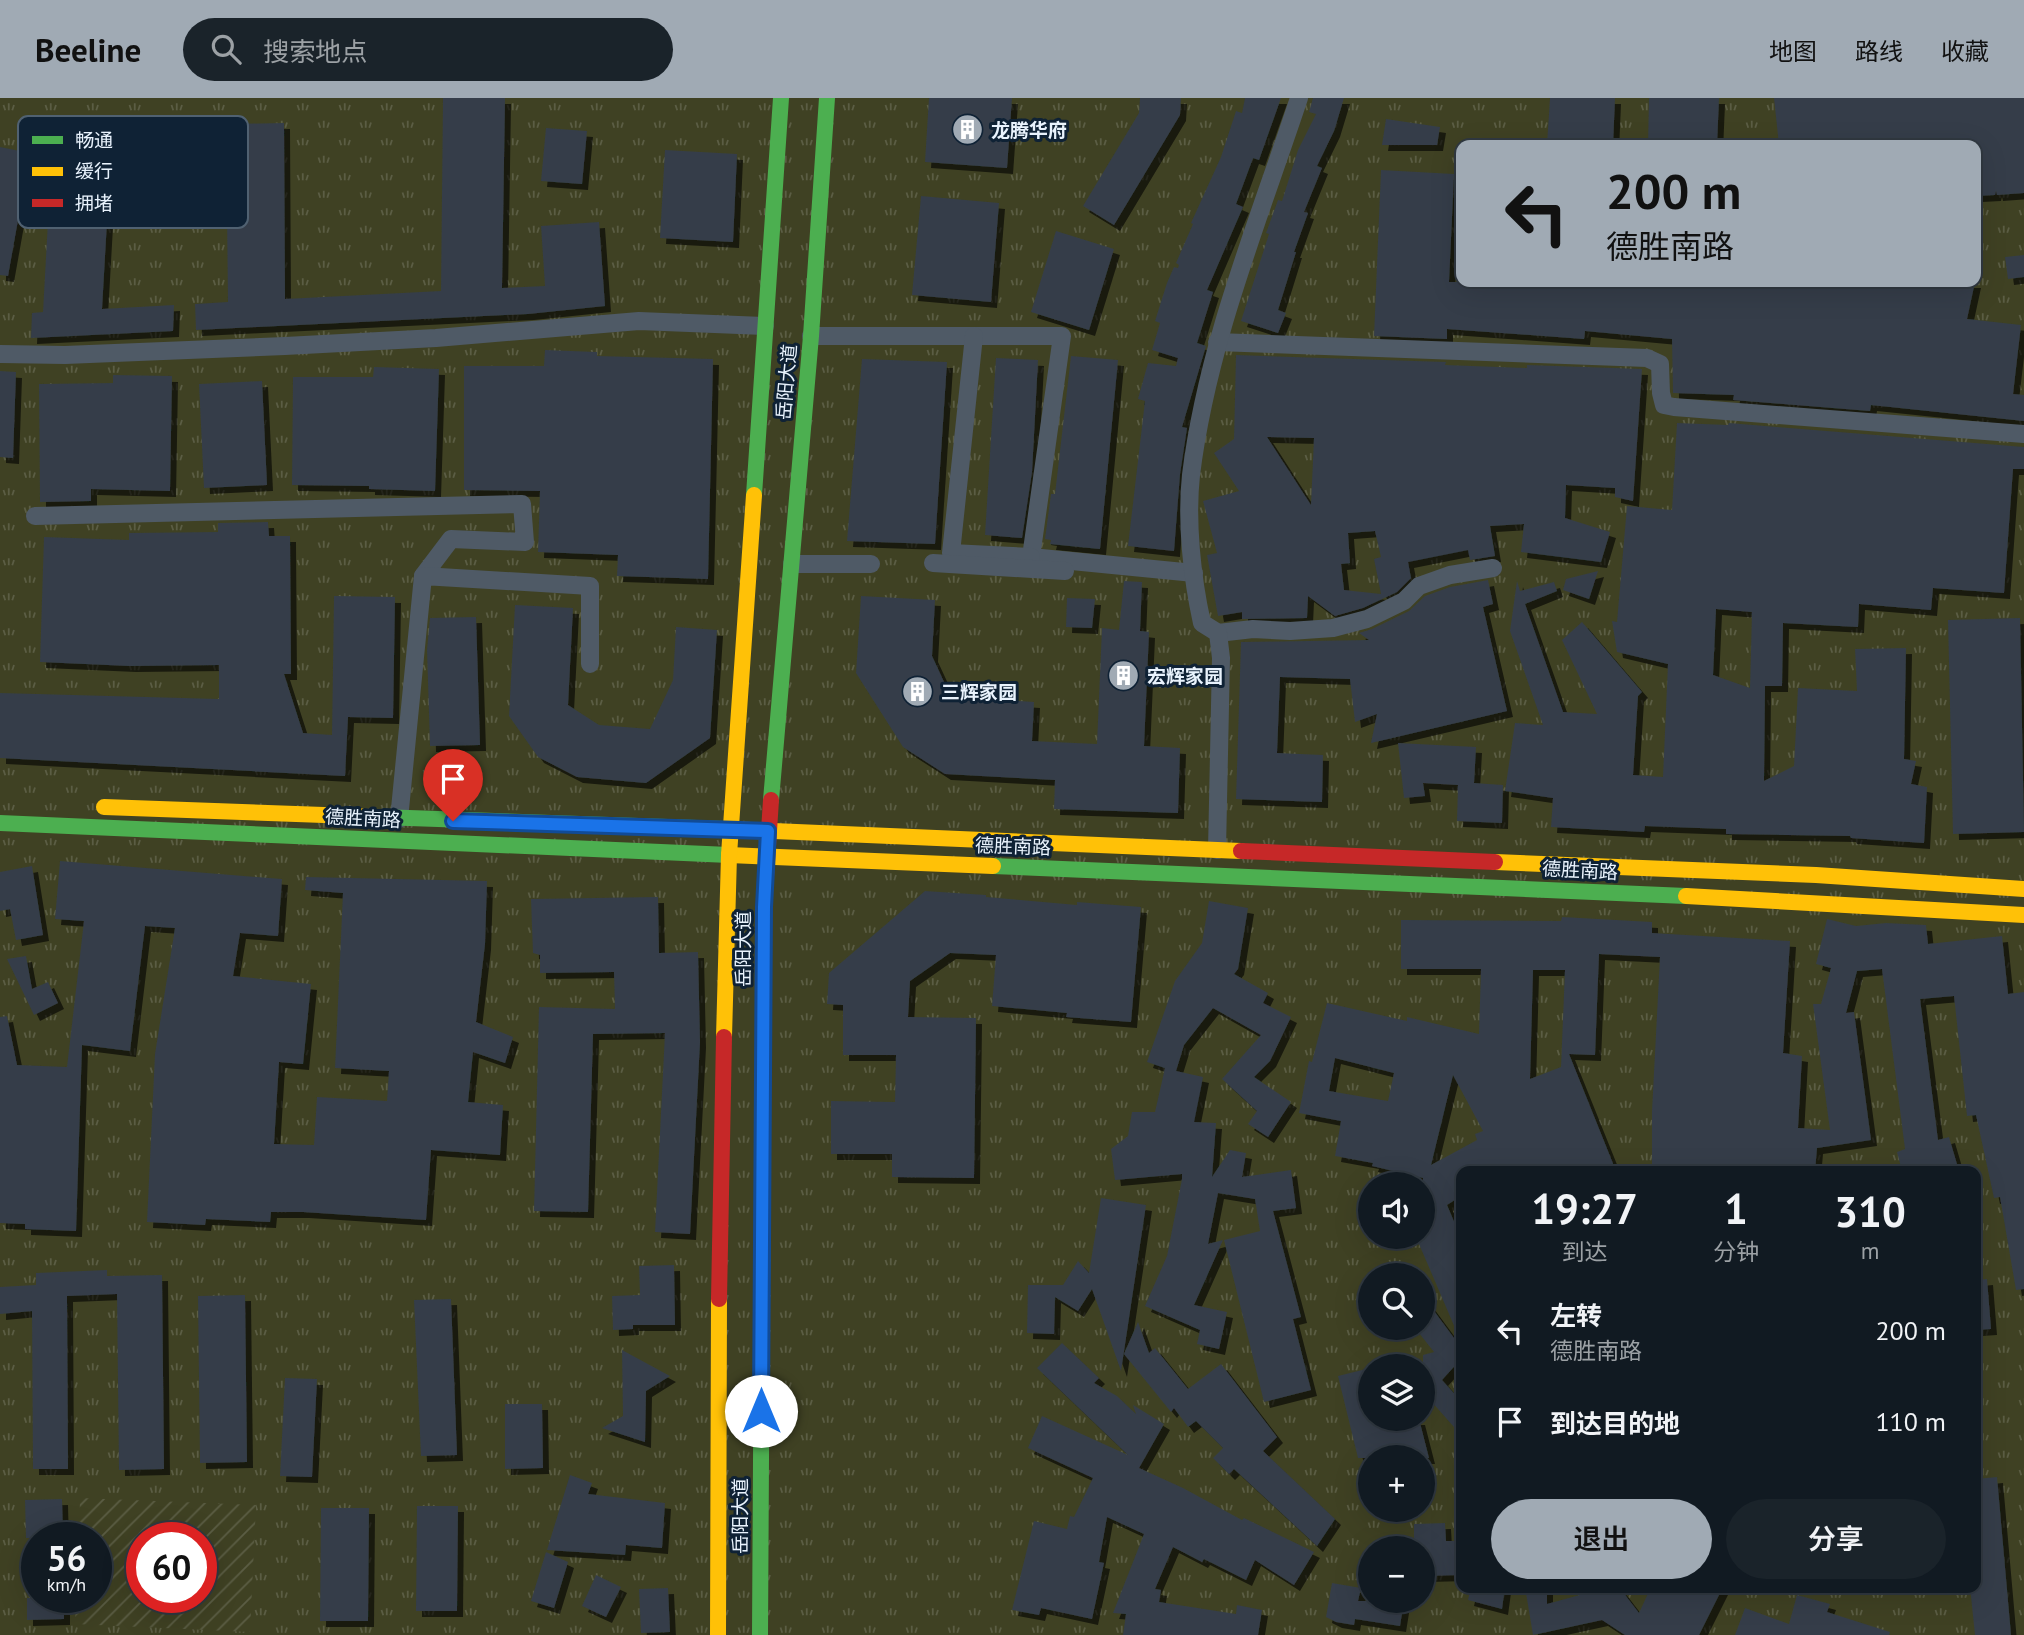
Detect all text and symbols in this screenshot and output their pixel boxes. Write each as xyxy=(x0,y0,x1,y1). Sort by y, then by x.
search box xyxy=(183,18,673,81)
text: Beeline xyxy=(35,28,141,71)
icon: search xyxy=(207,30,245,68)
text: 搜索地点 xyxy=(263,35,367,68)
text: 地图 xyxy=(1769,36,1817,67)
text: 路线 xyxy=(1855,36,1903,67)
text: 收藏 xyxy=(1941,36,1989,67)
building icon: 龙腾华府 xyxy=(951,113,985,147)
legend xyxy=(18,116,248,228)
place label: 龙腾华府 xyxy=(991,118,1067,142)
text: 畅通 xyxy=(75,128,113,152)
text: 缓行 xyxy=(75,159,113,183)
text: 200 m xyxy=(1606,159,1741,223)
icon: left xyxy=(1491,168,1582,259)
text: 拥堵 xyxy=(75,191,113,215)
text: 德胜南路 xyxy=(1606,225,1734,267)
street label: 岳阳大道 xyxy=(771,343,801,421)
building icon: 宏辉家园 xyxy=(1107,659,1141,693)
place label: 宏辉家园 xyxy=(1147,664,1223,688)
building icon: 三辉家园 xyxy=(901,675,935,709)
place label: 三辉家园 xyxy=(941,680,1017,704)
pin xyxy=(423,749,483,821)
icon: arrive xyxy=(434,760,472,798)
street label: 德胜南路 xyxy=(324,804,402,832)
street label: 德胜南路 xyxy=(975,833,1051,859)
street label: 德胜南路 xyxy=(1541,856,1619,884)
street label: 岳阳大道 xyxy=(731,911,755,987)
map controls xyxy=(1358,1172,1435,1613)
button: sound xyxy=(1358,1172,1435,1249)
text: 19:27 xyxy=(1531,1181,1638,1236)
text: 1 xyxy=(1724,1181,1748,1236)
text: 310 xyxy=(1834,1184,1906,1239)
text: m xyxy=(1861,1236,1879,1265)
text: 到达 xyxy=(1562,1237,1608,1266)
text: 分钟 xyxy=(1713,1237,1759,1266)
button: search xyxy=(1358,1263,1435,1340)
text: 左转 xyxy=(1550,1299,1602,1332)
icon: left xyxy=(1491,1312,1529,1350)
text: 200 m xyxy=(1875,1314,1946,1347)
text: 德胜南路 xyxy=(1550,1336,1642,1365)
button: layers xyxy=(1358,1354,1435,1431)
position arrow xyxy=(724,1374,798,1448)
icon: arrive xyxy=(1491,1403,1529,1441)
text: 110 m xyxy=(1875,1405,1946,1438)
text: 到达目的地 xyxy=(1550,1407,1680,1440)
button: + xyxy=(1358,1445,1435,1522)
street label: 岳阳大道 xyxy=(728,1478,752,1554)
button: 退出 xyxy=(1491,1499,1712,1579)
button: 分享 xyxy=(1726,1499,1946,1579)
speed limit sign: 60 xyxy=(126,1522,217,1613)
text: 56 xyxy=(47,1535,86,1581)
button: − xyxy=(1358,1536,1435,1613)
text: km/h xyxy=(47,1573,86,1596)

